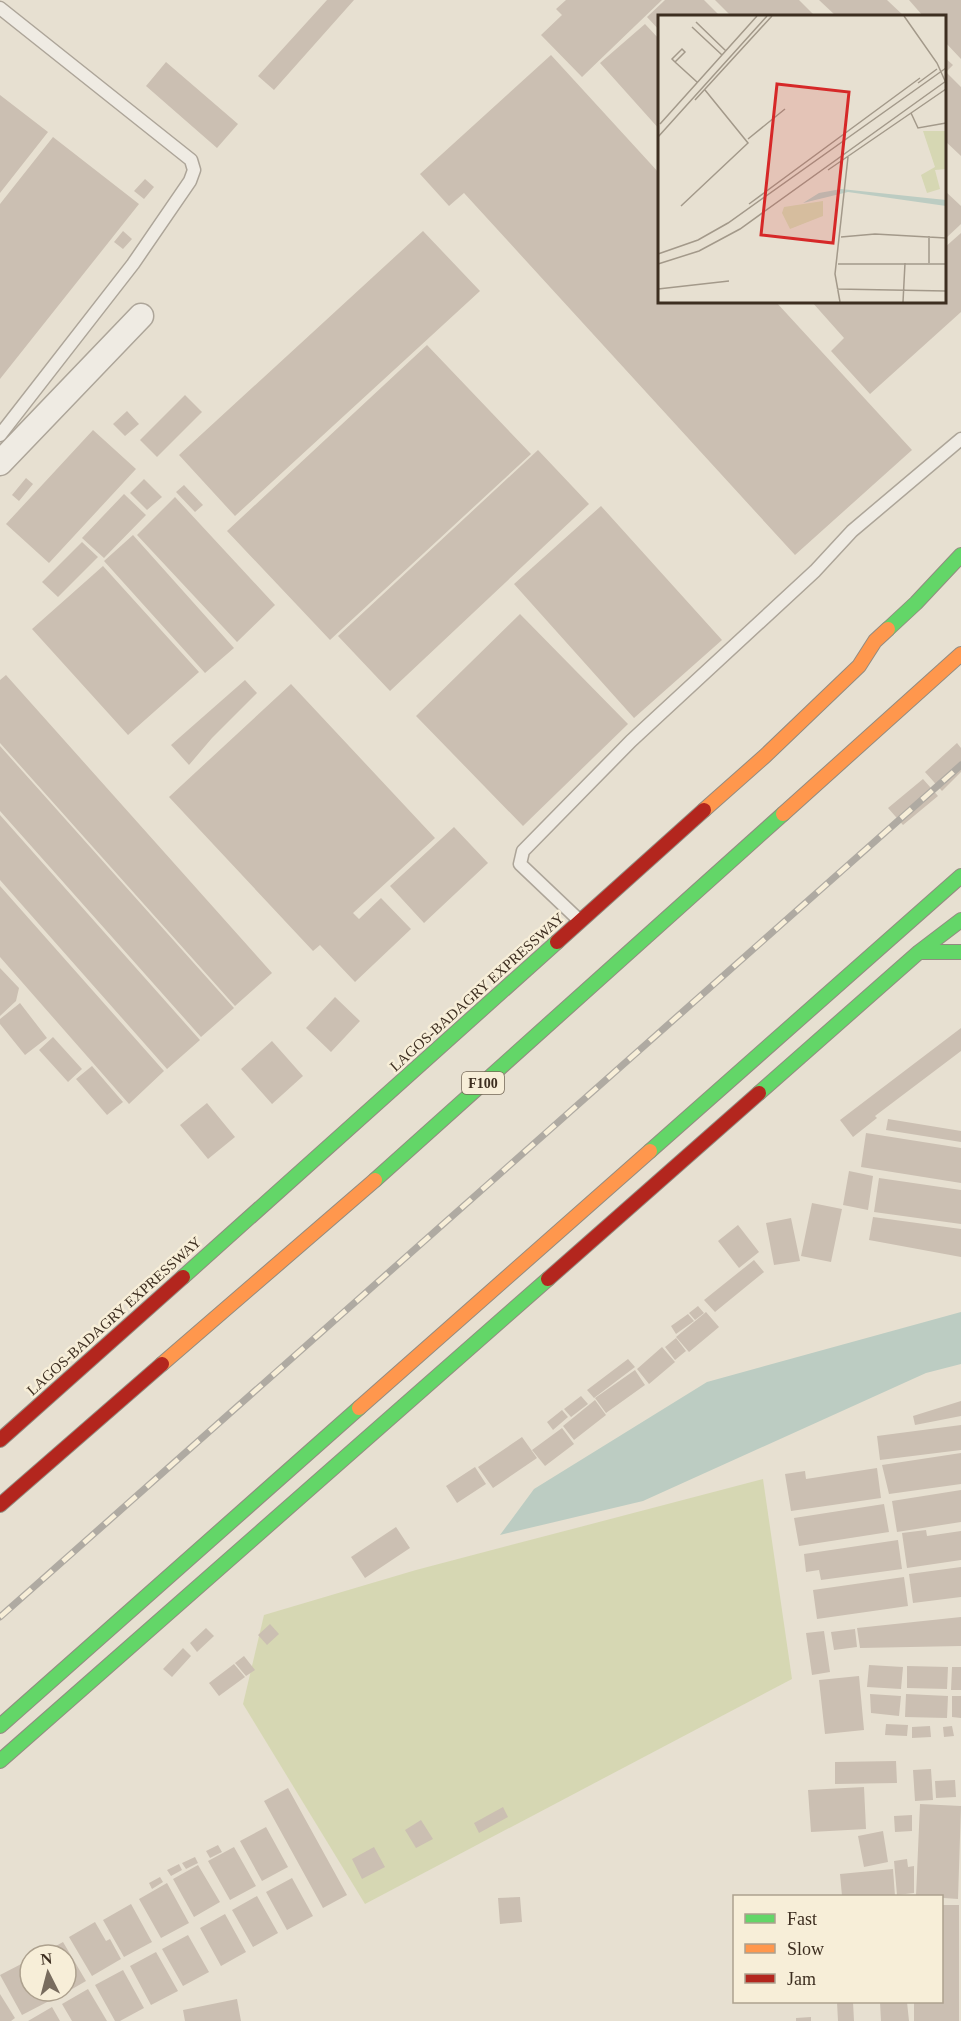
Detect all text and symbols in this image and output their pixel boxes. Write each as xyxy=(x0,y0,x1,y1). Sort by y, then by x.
inset map xyxy=(658,15,946,303)
street label: LAGOS-BADAGRY EXPRESSWAY xyxy=(387,909,567,1074)
road number: F100 xyxy=(462,1072,504,1094)
street label: LAGOS-BADAGRY EXPRESSWAY xyxy=(24,1233,204,1398)
legend xyxy=(733,1895,943,2003)
text: Fast xyxy=(787,1909,817,1929)
text: Slow xyxy=(787,1939,824,1959)
north arrow xyxy=(18,1943,78,2003)
text: N xyxy=(40,1949,54,1968)
text: Jam xyxy=(787,1969,816,1989)

